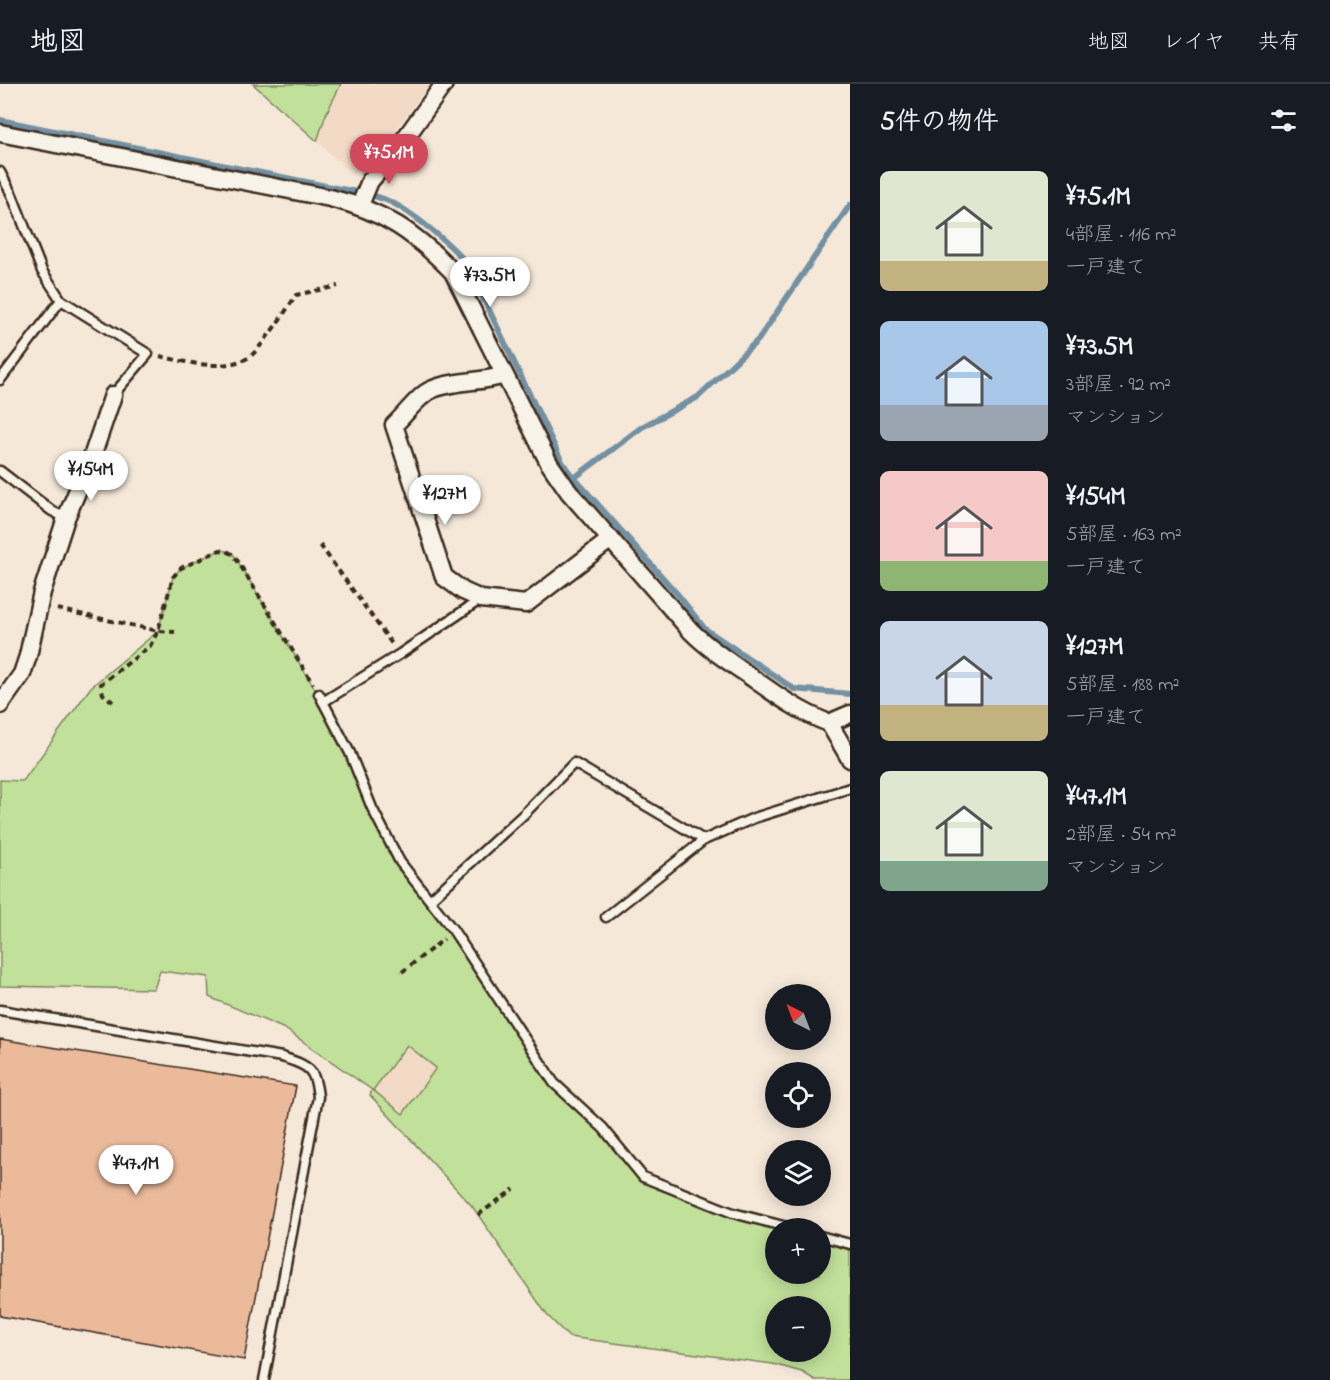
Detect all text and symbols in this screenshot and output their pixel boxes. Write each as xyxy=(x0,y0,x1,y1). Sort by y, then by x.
text: 地図 xyxy=(30,23,86,64)
text: 地図 xyxy=(1088,28,1130,58)
text: レイヤ xyxy=(1163,28,1225,58)
text: 共有 xyxy=(1258,28,1300,58)
text: 5件の物件 xyxy=(880,104,999,142)
icon: filters xyxy=(1267,104,1300,137)
pin: ¥75.1M xyxy=(340,134,438,185)
text: ¥75.1M xyxy=(364,139,414,168)
text: ¥75.1M xyxy=(1066,179,1131,217)
icon: home xyxy=(928,195,1000,267)
text: 4部屋 · 116 m² xyxy=(1066,221,1176,250)
text: 一戸建て xyxy=(1066,254,1146,283)
pin: ¥73.5M xyxy=(441,257,539,308)
text: ¥73.5M xyxy=(464,262,516,291)
text: ¥73.5M xyxy=(1066,329,1134,367)
icon: home xyxy=(928,345,1000,417)
text: 3部屋 · 92 m² xyxy=(1066,371,1171,400)
text: マンション xyxy=(1066,404,1165,433)
pin: ¥154M xyxy=(49,451,133,502)
text: ¥154M xyxy=(68,456,114,485)
pin: ¥127M xyxy=(403,475,487,526)
text: ¥154M xyxy=(1066,479,1126,517)
text: ¥127M xyxy=(423,480,467,509)
icon: home xyxy=(928,495,1000,567)
text: 5部屋 · 163 m² xyxy=(1066,521,1182,550)
text: 一戸建て xyxy=(1066,554,1146,583)
text: ¥127M xyxy=(1066,629,1124,667)
icon: home xyxy=(928,645,1000,717)
text: 5部屋 · 188 m² xyxy=(1066,671,1180,700)
text: 一戸建て xyxy=(1066,704,1146,733)
text: ¥47.1M xyxy=(1066,779,1127,817)
icon: home xyxy=(928,795,1000,867)
text: 2部屋 · 54 m² xyxy=(1066,821,1176,850)
text: マンション xyxy=(1066,854,1165,883)
north arrow xyxy=(765,984,831,1050)
map controls xyxy=(765,984,831,1362)
button: locate xyxy=(765,1062,831,1128)
button: layers xyxy=(765,1140,831,1206)
pin: ¥47.1M xyxy=(87,1145,185,1196)
text: ¥47.1M xyxy=(113,1150,159,1179)
button: + xyxy=(765,1218,831,1284)
button: − xyxy=(765,1296,831,1362)

